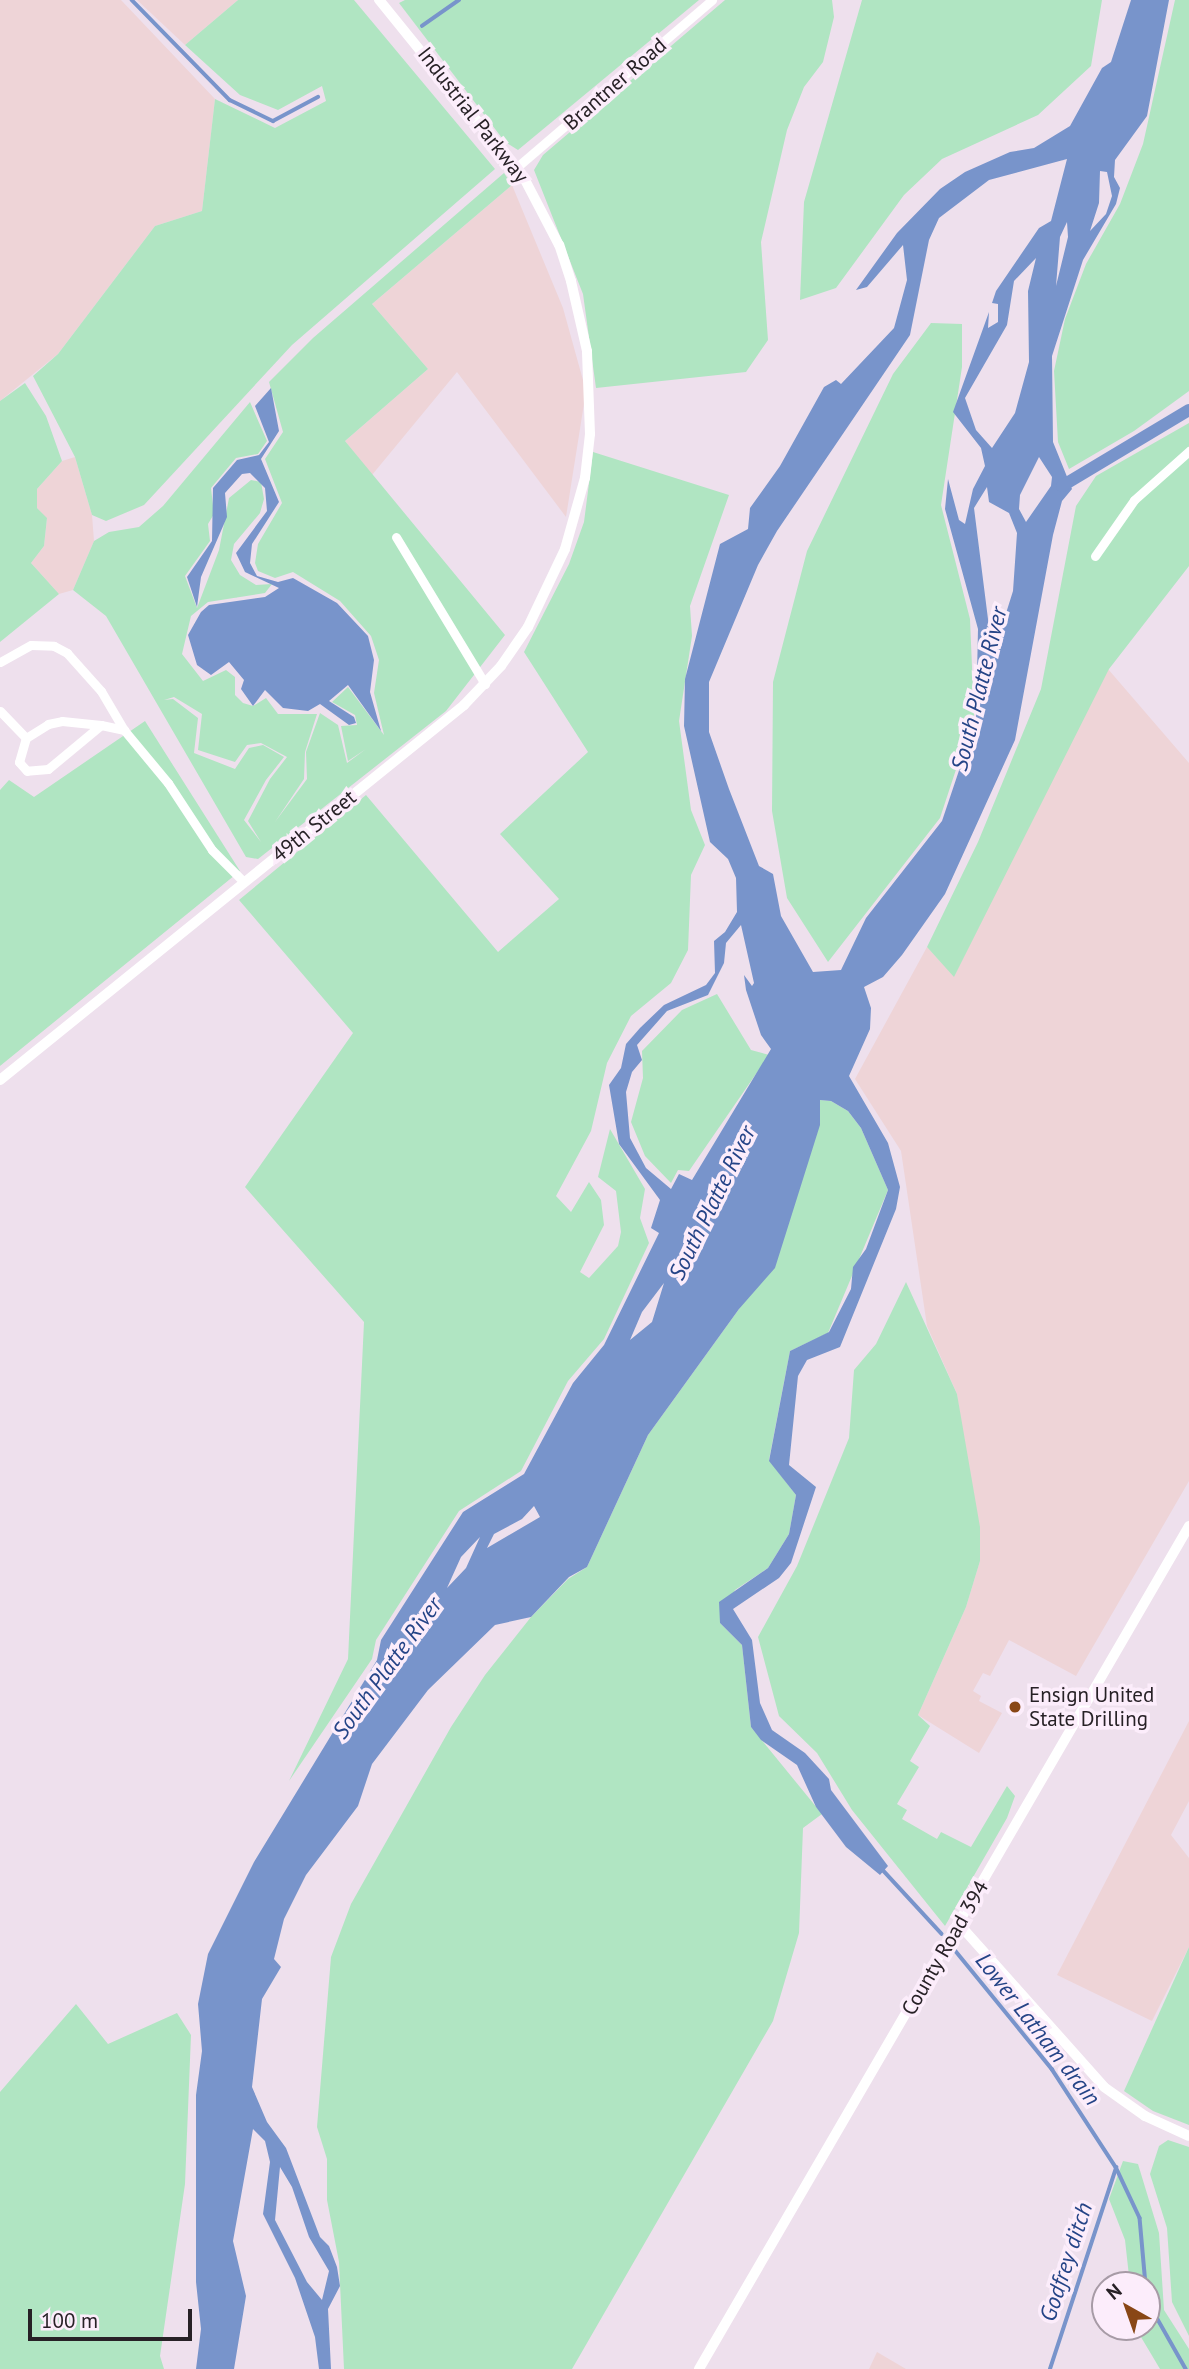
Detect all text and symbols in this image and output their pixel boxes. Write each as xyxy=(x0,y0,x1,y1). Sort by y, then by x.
street label: Brantner Road xyxy=(559,33,671,135)
street label: Industrial Parkway xyxy=(412,42,534,188)
water label: South Platte River xyxy=(945,604,1013,774)
street label: 49th Street xyxy=(267,785,361,867)
water label: South Platte River xyxy=(663,1122,761,1284)
water label: South Platte River xyxy=(327,1592,447,1744)
place label: Ensign United State Drilling xyxy=(1029,1682,1154,1732)
marker: Ensign United State Drilling xyxy=(1007,1699,1023,1715)
street label: County Road 394 xyxy=(896,1876,994,2020)
water label: Lower Latham drain xyxy=(970,1947,1106,2111)
water label: Godfrey ditch xyxy=(1034,2199,1098,2325)
north arrow xyxy=(1091,2271,1161,2341)
text: N xyxy=(1101,2278,1126,2305)
scale bar xyxy=(32,2296,196,2340)
text: 100 m xyxy=(41,2307,98,2334)

